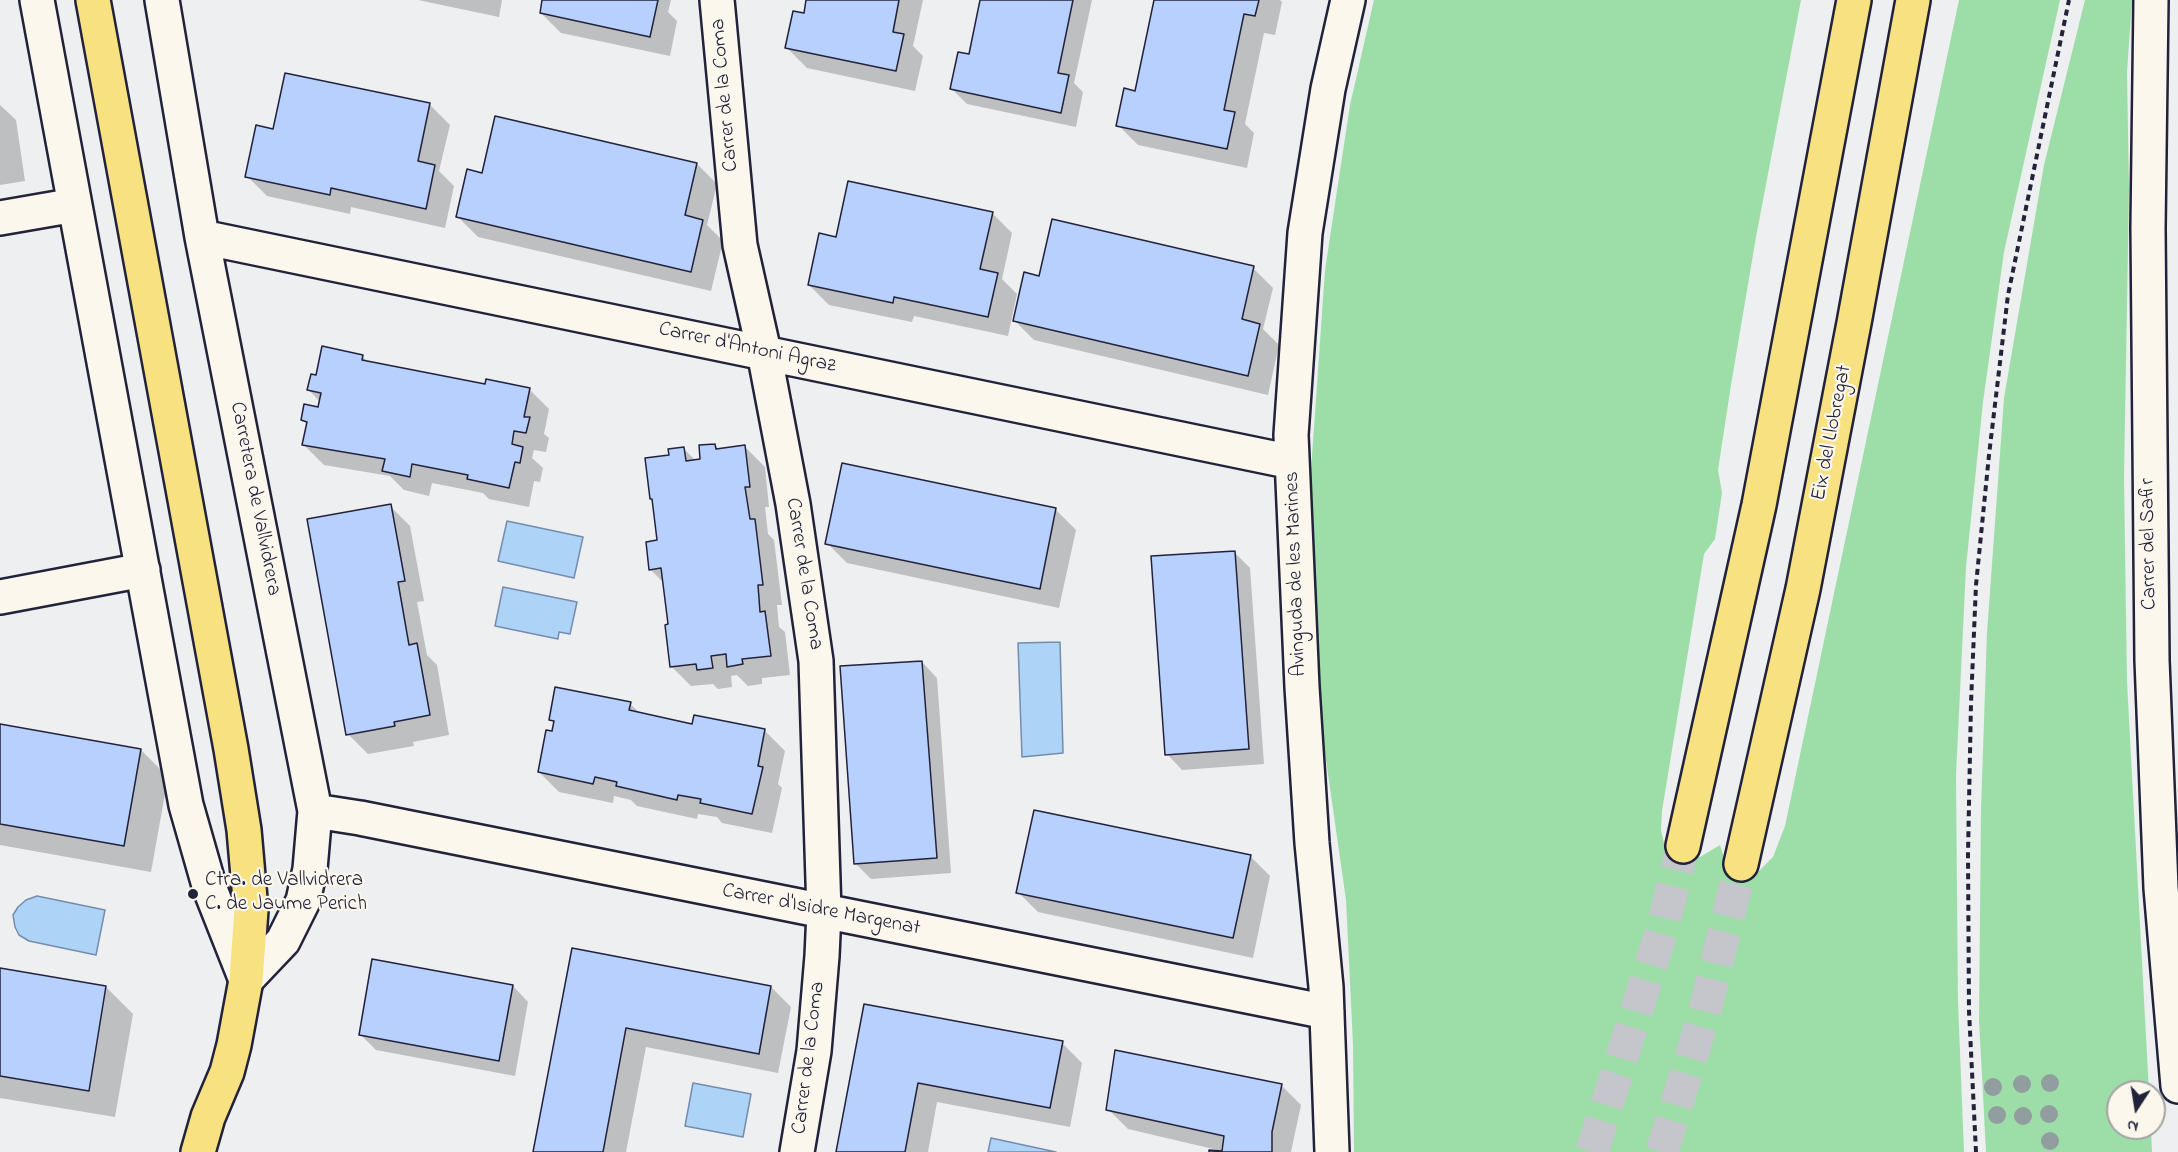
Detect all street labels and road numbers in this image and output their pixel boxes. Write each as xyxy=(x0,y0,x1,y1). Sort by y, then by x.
street label: Carrer de la Coma xyxy=(707,17,745,173)
street label: Carrer d'Antoni Agraz xyxy=(656,318,838,380)
street label: Eix del Llobregat xyxy=(1808,363,1858,503)
street label: Carretera de Vallvidrera xyxy=(223,400,285,598)
street label: Avinguda de les Marines xyxy=(1281,471,1313,677)
street label: Carrer del Safir xyxy=(2136,478,2164,610)
street label: Carrer de la Coma xyxy=(779,496,827,652)
street label: Carrer d'Isidre Margenat xyxy=(720,879,922,943)
street label: Carrer de la Coma xyxy=(788,980,832,1136)

